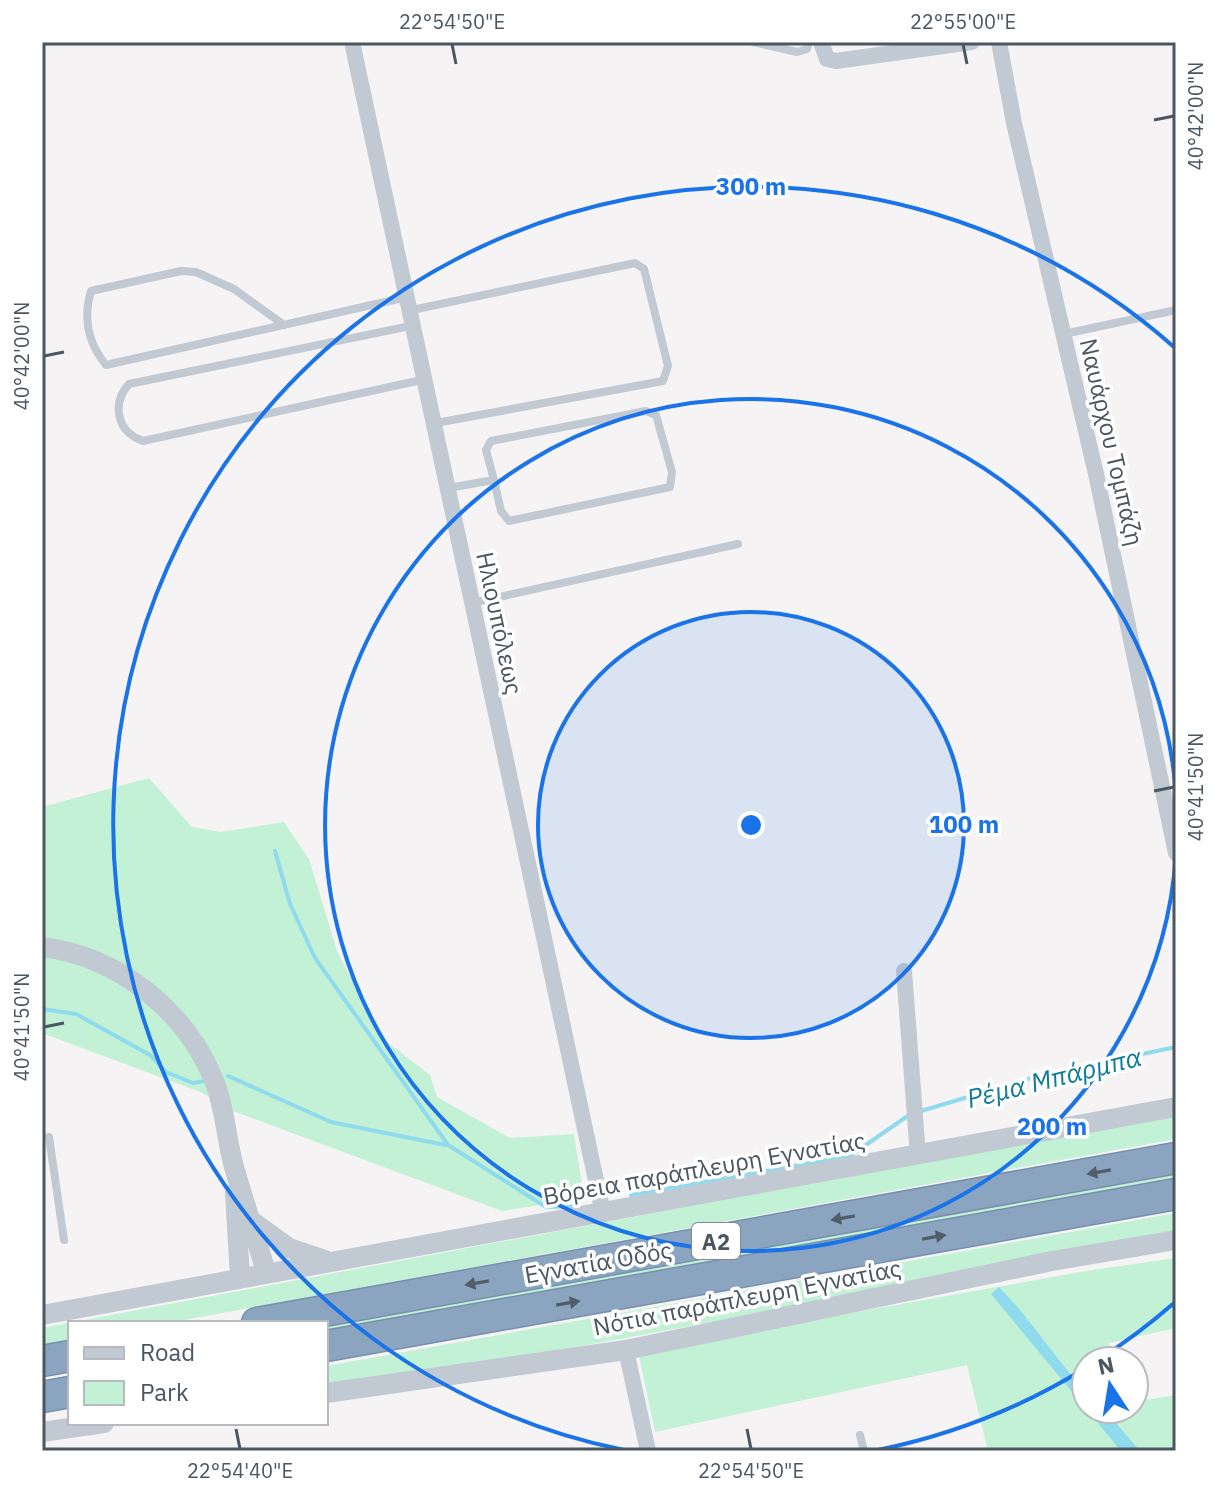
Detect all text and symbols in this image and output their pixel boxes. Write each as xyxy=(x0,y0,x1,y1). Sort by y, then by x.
text: 22°54'50"E xyxy=(399,8,505,35)
text: 22°55'00"E xyxy=(910,8,1016,35)
text: 40°42'00"N xyxy=(1182,62,1209,170)
text: 300 m xyxy=(716,170,786,202)
text: 40°42'00"N xyxy=(8,302,35,410)
street label: Ναυάρχου Τομπάζη xyxy=(1073,335,1151,549)
street label: Ηλιουπόλεως xyxy=(469,549,531,697)
text: 40°41'50"N xyxy=(1182,733,1209,841)
text: 100 m xyxy=(929,808,999,840)
centre of rings xyxy=(737,811,765,839)
text: 40°41'50"N xyxy=(8,973,35,1081)
water label: Ρέμα Μπάρμπα xyxy=(963,1039,1146,1115)
text: 200 m xyxy=(1017,1110,1087,1142)
street label: Βόρεια παράπλευρη Εγνατίας xyxy=(540,1124,868,1212)
one-way arrow xyxy=(1086,1166,1111,1178)
one-way arrow xyxy=(831,1212,856,1224)
road number: Α2 xyxy=(692,1223,740,1259)
one-way arrow xyxy=(922,1231,947,1243)
street label: Εγνατία Οδός xyxy=(522,1233,674,1291)
street label: Νότια παράπλευρη Εγνατίας xyxy=(590,1251,904,1343)
one-way arrow xyxy=(464,1278,489,1290)
one-way arrow xyxy=(556,1296,581,1308)
legend xyxy=(68,1321,328,1425)
text: Road xyxy=(140,1336,195,1368)
north arrow xyxy=(1070,1345,1150,1425)
text: N xyxy=(1095,1349,1117,1381)
text: Park xyxy=(140,1376,189,1408)
text: 22°54'40"E xyxy=(187,1457,293,1484)
text: 22°54'50"E xyxy=(698,1457,804,1484)

